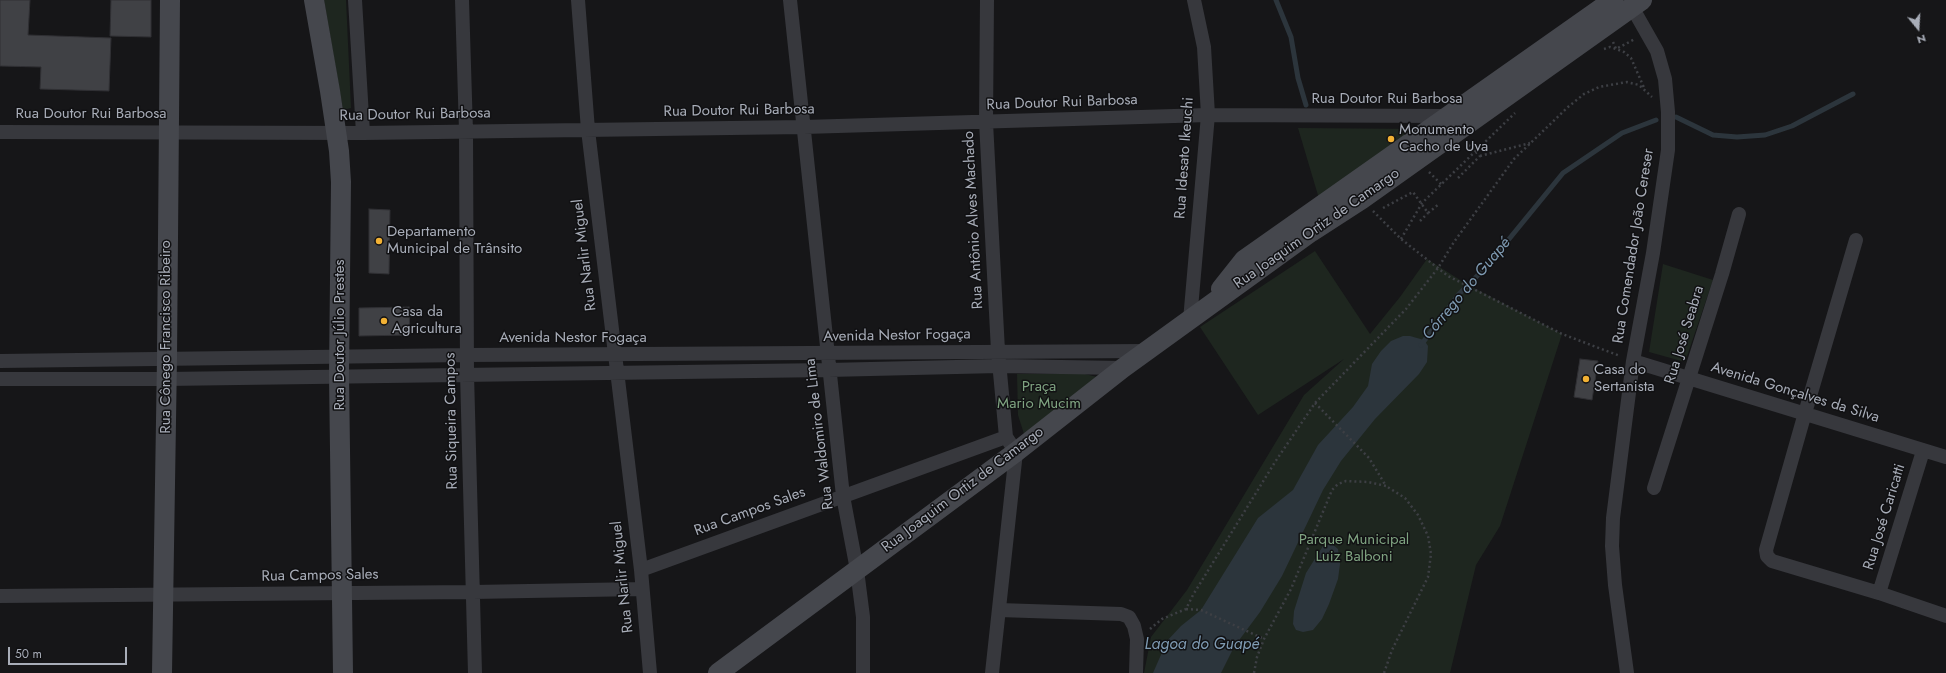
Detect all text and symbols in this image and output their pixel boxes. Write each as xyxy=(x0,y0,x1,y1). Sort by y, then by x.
north arrow xyxy=(1898,8,1938,48)
text: N xyxy=(1915,30,1928,48)
street label: Rua Doutor Rui Barbosa xyxy=(1311,90,1463,108)
street label: Rua Doutor Rui Barbosa xyxy=(986,91,1138,115)
street label: Rua Idesato Ikeuchi xyxy=(1172,96,1198,220)
street label: Rua Doutor Rui Barbosa xyxy=(663,101,815,121)
street label: Rua Doutor Rui Barbosa xyxy=(15,105,167,123)
street label: Rua Doutor Rui Barbosa xyxy=(339,105,491,125)
place label: Monumento Cacho de Uva xyxy=(1399,121,1488,156)
street label: Rua Antônio Alves Machado xyxy=(960,130,988,310)
marker: Monumento Cacho de Uva xyxy=(1386,134,1396,144)
street label: Rua Comendador João Cereser xyxy=(1610,147,1658,345)
street label: Rua Joaquim Ortiz de Camargo xyxy=(1231,165,1403,293)
street label: Rua Narlir Miguel xyxy=(569,198,601,312)
place label: Departamento Municipal de Trânsito xyxy=(387,223,522,258)
water label: Córrego do Guapé xyxy=(1419,234,1515,344)
marker: Departamento Municipal de Trânsito xyxy=(374,236,384,246)
street label: Rua Cônego Francisco Ribeiro xyxy=(157,240,175,434)
street label: Rua Doutor Júlio Prestes xyxy=(331,259,349,411)
street label: Rua José Seabra xyxy=(1661,284,1709,386)
place label: Casa da Agricultura xyxy=(392,303,462,338)
marker: Casa da Agricultura xyxy=(379,316,389,326)
street label: Avenida Nestor Fogaça xyxy=(823,326,971,346)
street label: Avenida Nestor Fogaça xyxy=(499,329,647,347)
street label: Rua Siqueira Campos xyxy=(442,352,462,490)
street label: Rua Waldomiro de Lima xyxy=(802,357,838,511)
street label: Avenida Gonçalves da Silva xyxy=(1709,359,1881,427)
place label: Casa do Sertanista xyxy=(1594,361,1655,396)
marker: Casa do Sertanista xyxy=(1581,374,1591,384)
park label: Praça Mario Mucim xyxy=(997,378,1081,413)
street label: Rua Joaquim Ortiz de Camargo xyxy=(878,423,1048,557)
street label: Rua José Caricatti xyxy=(1860,462,1910,572)
street label: Rua Campos Sales xyxy=(692,484,808,540)
street label: Rua Narlir Miguel xyxy=(608,520,638,634)
park label: Parque Municipal Luiz Balboni xyxy=(1299,531,1409,566)
street label: Rua Campos Sales xyxy=(261,566,379,586)
water label: Lagoa do Guapé xyxy=(1145,635,1259,655)
scale bar xyxy=(10,639,129,665)
text: 50 m xyxy=(15,645,42,663)

